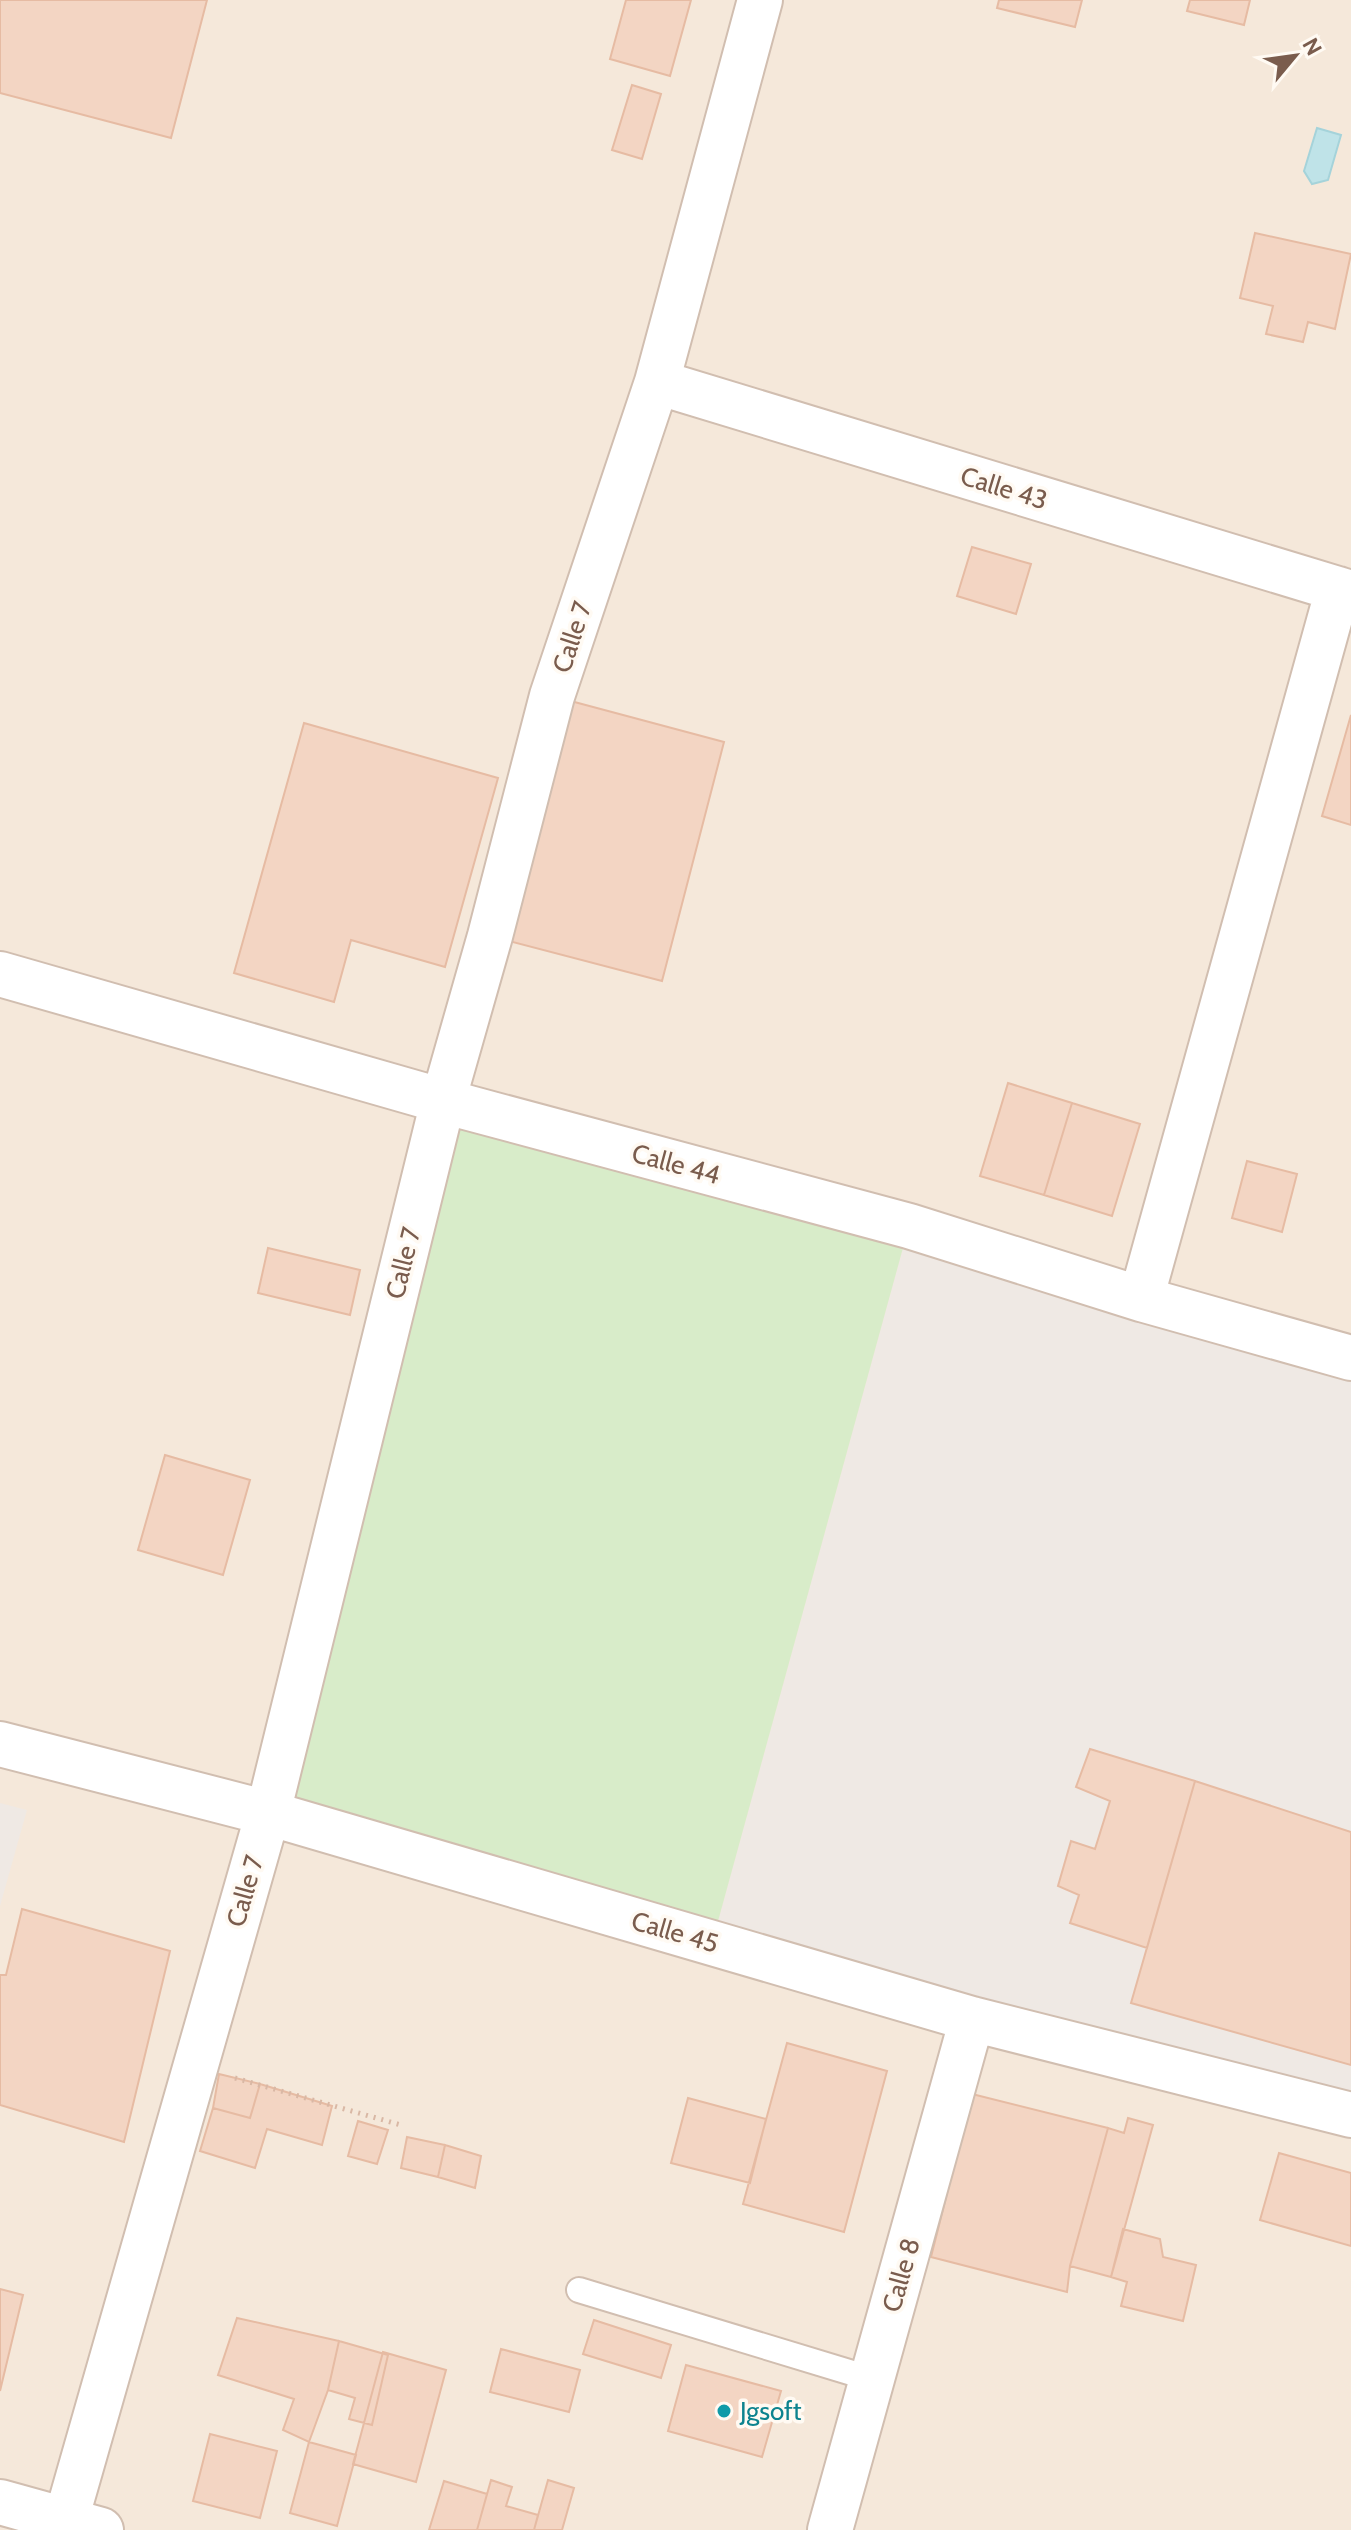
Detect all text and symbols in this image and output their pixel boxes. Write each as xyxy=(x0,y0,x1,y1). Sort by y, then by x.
north arrow xyxy=(1255,16,1335,96)
text: N xyxy=(1296,33,1328,60)
street label: Calle 43 xyxy=(957,460,1051,516)
street label: Calle 7 xyxy=(546,597,598,677)
street label: Calle 44 xyxy=(628,1137,724,1191)
street label: Calle 7 xyxy=(379,1224,427,1302)
street label: Calle 7 xyxy=(220,1852,270,1930)
street label: Calle 45 xyxy=(628,1904,722,1960)
street label: Calle 8 xyxy=(875,2234,927,2316)
place label: Jgsoft xyxy=(739,2395,802,2427)
marker: Jgsoft xyxy=(715,2402,733,2420)

